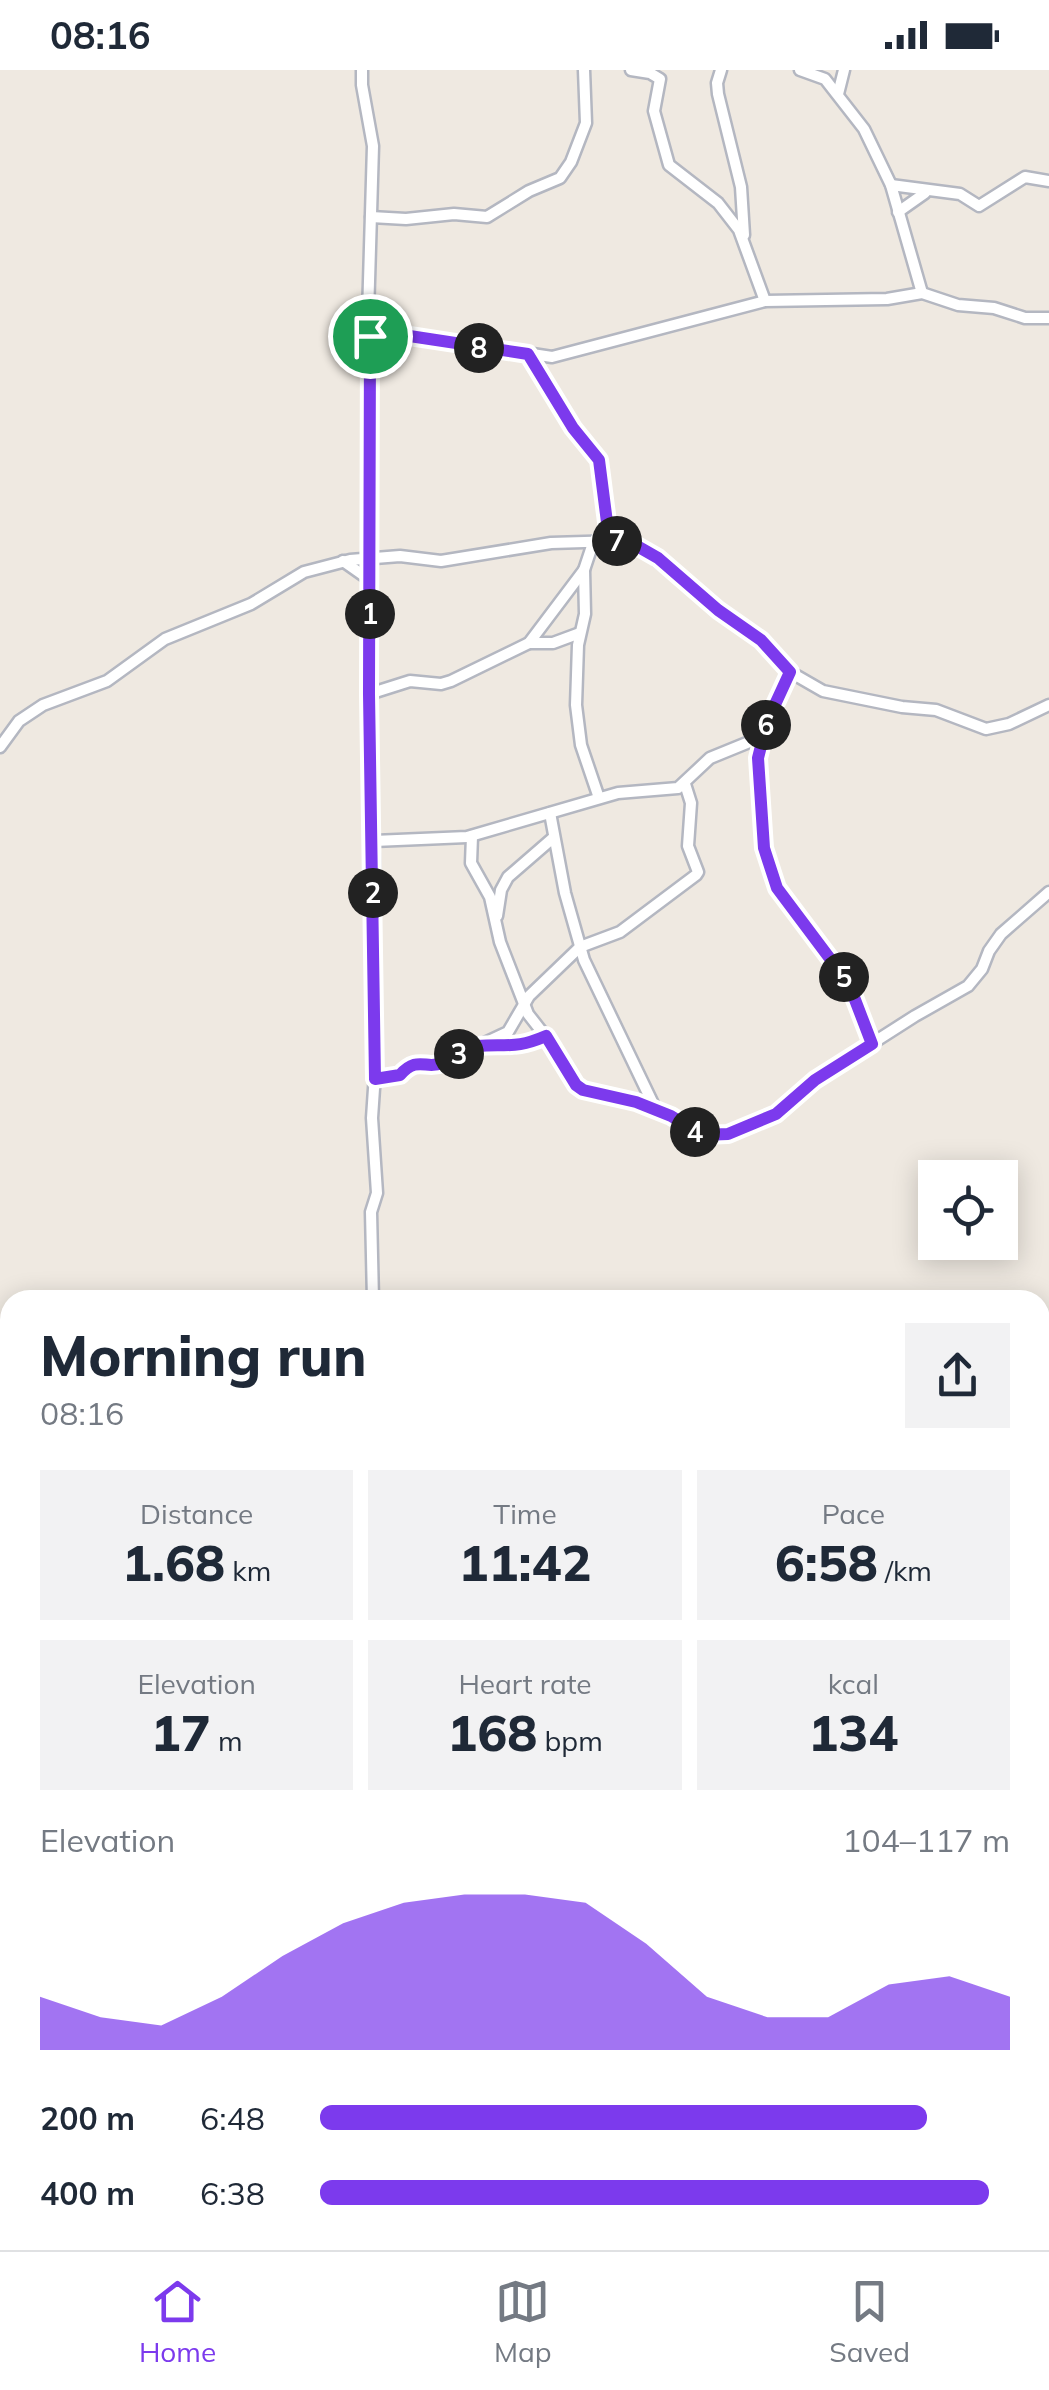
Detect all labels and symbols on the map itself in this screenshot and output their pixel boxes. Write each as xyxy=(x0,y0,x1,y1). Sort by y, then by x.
pin xyxy=(328,294,413,379)
pin: 8 xyxy=(454,323,504,373)
pin: 7 xyxy=(592,516,642,566)
pin: 1 xyxy=(345,589,395,639)
pin: 6 xyxy=(741,700,791,750)
pin: 2 xyxy=(348,868,398,918)
pin: 5 xyxy=(819,952,869,1002)
pin: 3 xyxy=(434,1029,484,1079)
pin: 4 xyxy=(670,1107,720,1157)

